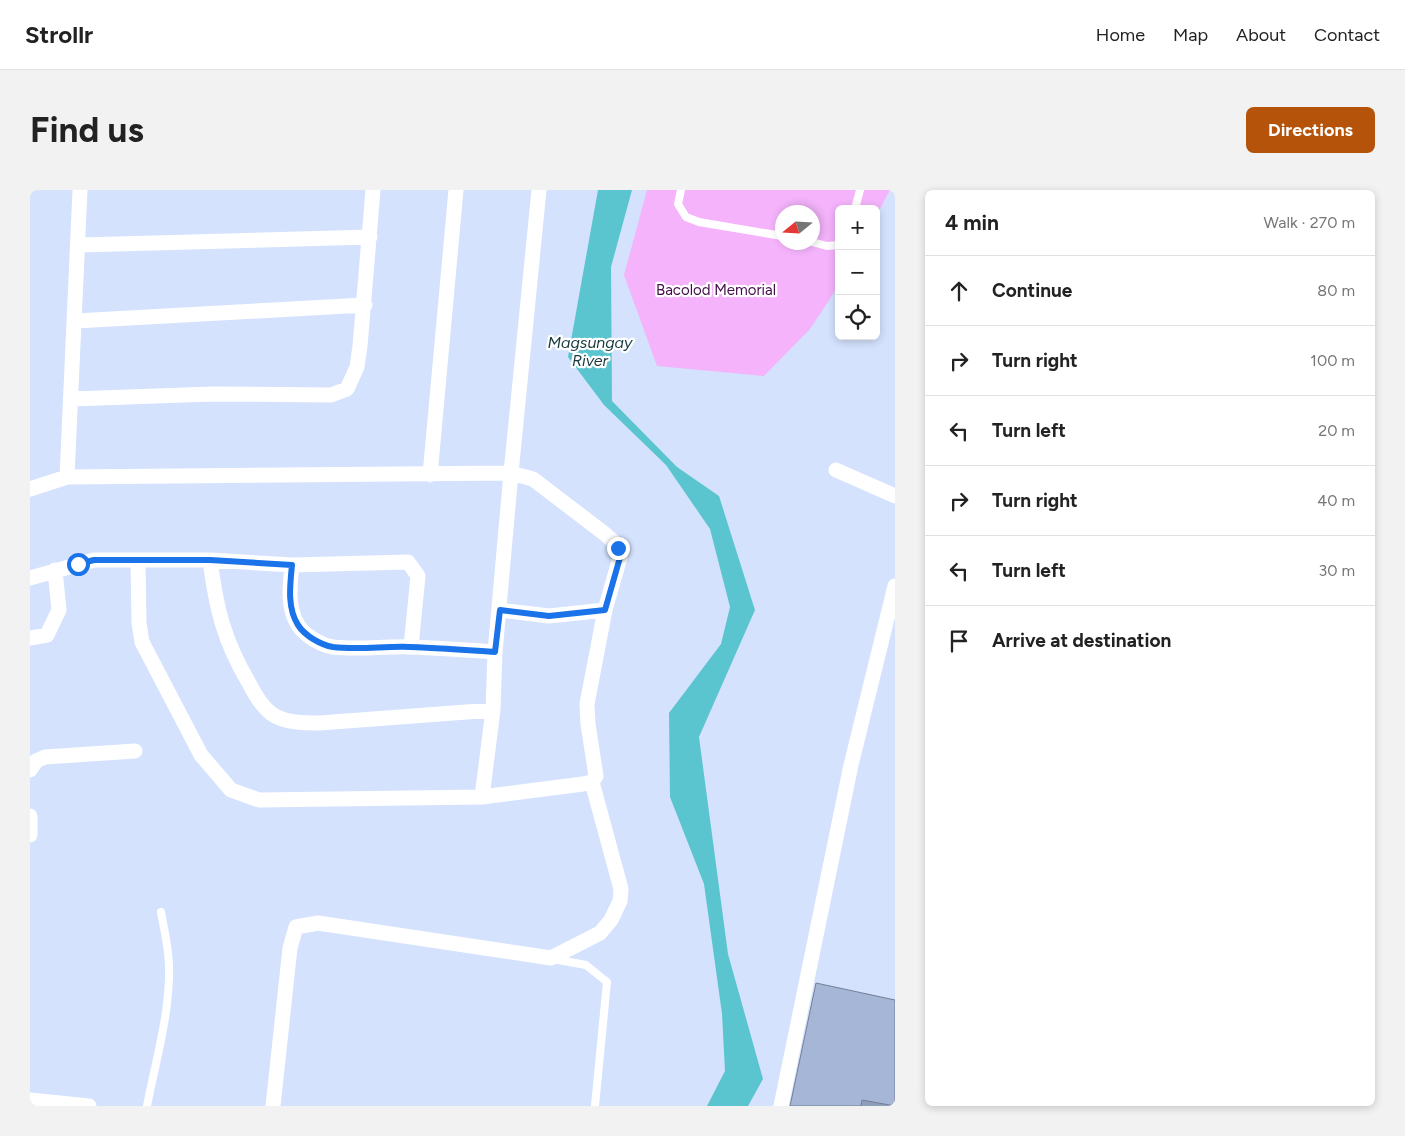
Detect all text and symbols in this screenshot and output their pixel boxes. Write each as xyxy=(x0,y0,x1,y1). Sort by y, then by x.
text: Strollr xyxy=(25,20,93,49)
text: Home xyxy=(1096,24,1145,46)
text: Map xyxy=(1173,24,1208,46)
text: About xyxy=(1236,24,1286,46)
text: Contact xyxy=(1314,24,1380,46)
button: Directions xyxy=(1246,107,1375,153)
text: Find us xyxy=(30,109,144,151)
north arrow xyxy=(775,205,820,250)
map controls xyxy=(835,205,880,340)
button: + xyxy=(835,205,880,250)
text: 4 min xyxy=(945,210,999,235)
text: Walk · 270 m xyxy=(1264,213,1355,232)
button: − xyxy=(835,250,880,295)
icon: ahead xyxy=(945,277,973,305)
text: Continue xyxy=(992,279,1072,302)
park label: Bacolod Memorial xyxy=(656,281,776,299)
text: 80 m xyxy=(1317,281,1355,300)
button: locate xyxy=(835,295,880,340)
water label: Magsungay River xyxy=(548,333,633,370)
icon: right xyxy=(945,347,973,375)
text: Turn right xyxy=(992,349,1078,372)
text: 100 m xyxy=(1310,351,1355,370)
icon: left xyxy=(945,417,973,445)
text: Turn left xyxy=(992,419,1066,442)
text: 20 m xyxy=(1318,421,1355,440)
icon: right xyxy=(945,487,973,515)
text: Turn right xyxy=(992,489,1078,512)
text: 40 m xyxy=(1317,491,1355,510)
route end xyxy=(607,537,630,560)
route start xyxy=(67,553,90,576)
icon: left xyxy=(945,557,973,585)
text: Turn left xyxy=(992,559,1066,582)
text: 30 m xyxy=(1318,561,1355,580)
icon: arrive xyxy=(945,627,973,655)
text: Arrive at destination xyxy=(992,629,1171,652)

